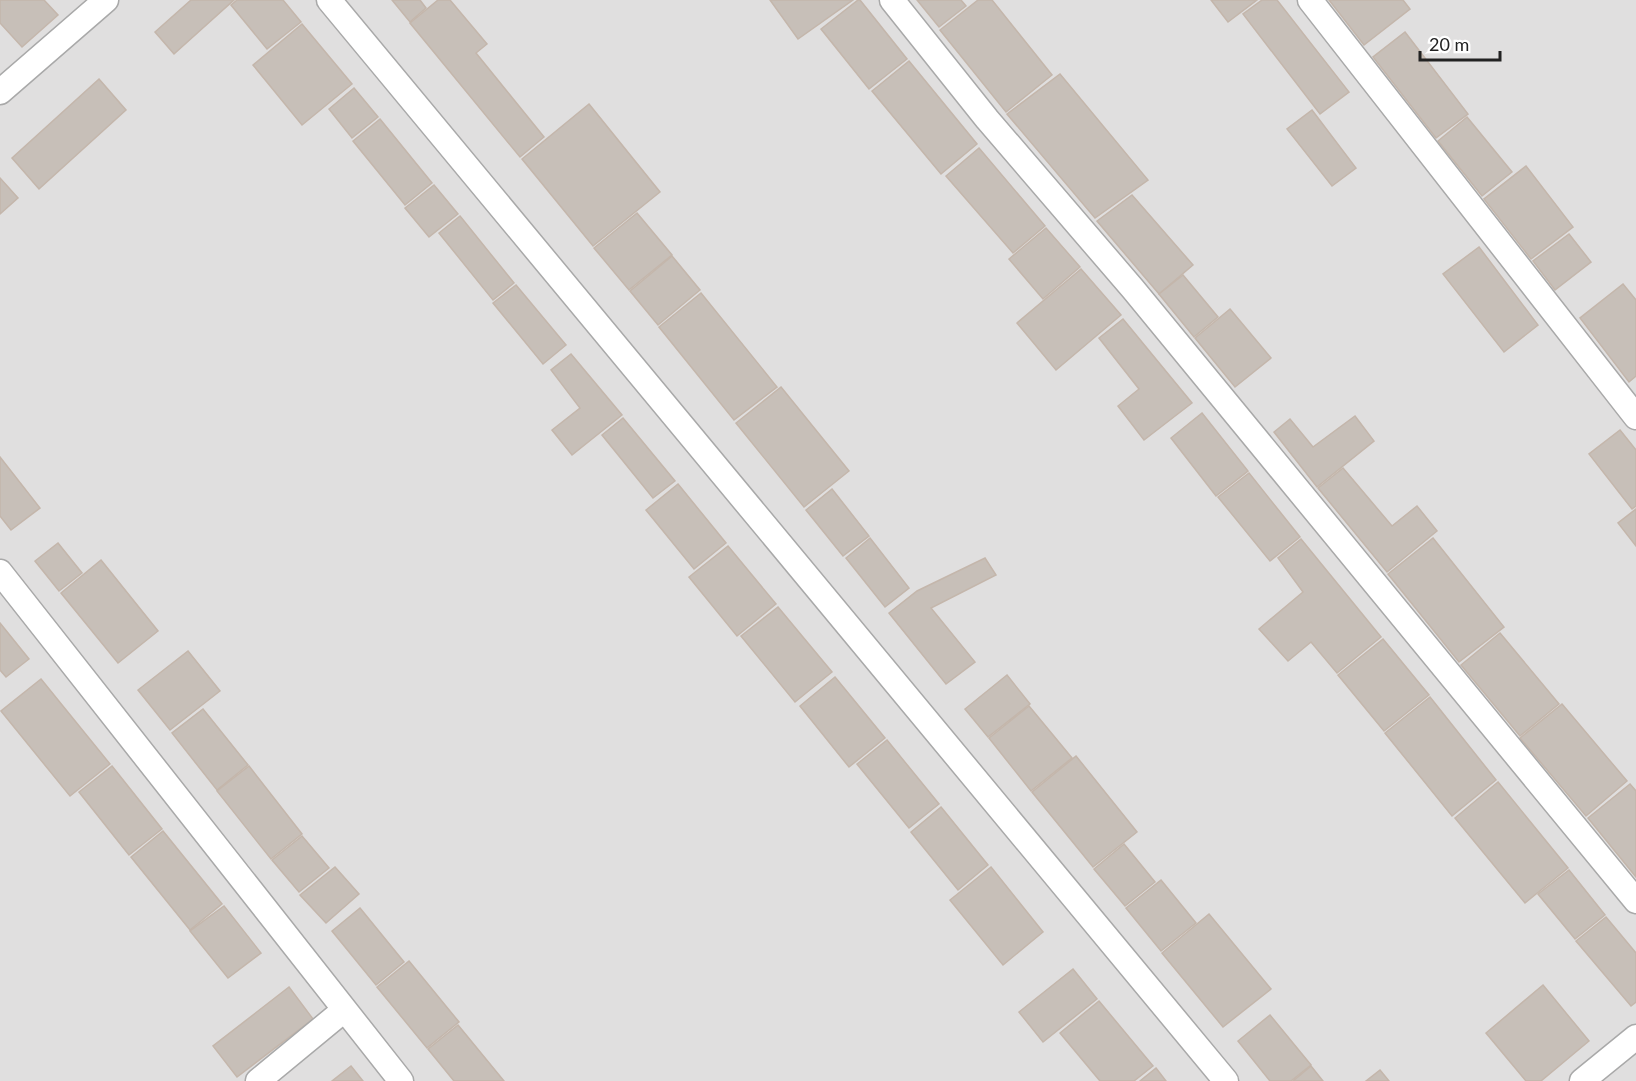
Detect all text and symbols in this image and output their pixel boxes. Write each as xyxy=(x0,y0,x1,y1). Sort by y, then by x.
scale bar xyxy=(1420,24,1500,62)
text: 20 m xyxy=(1429,33,1469,55)

